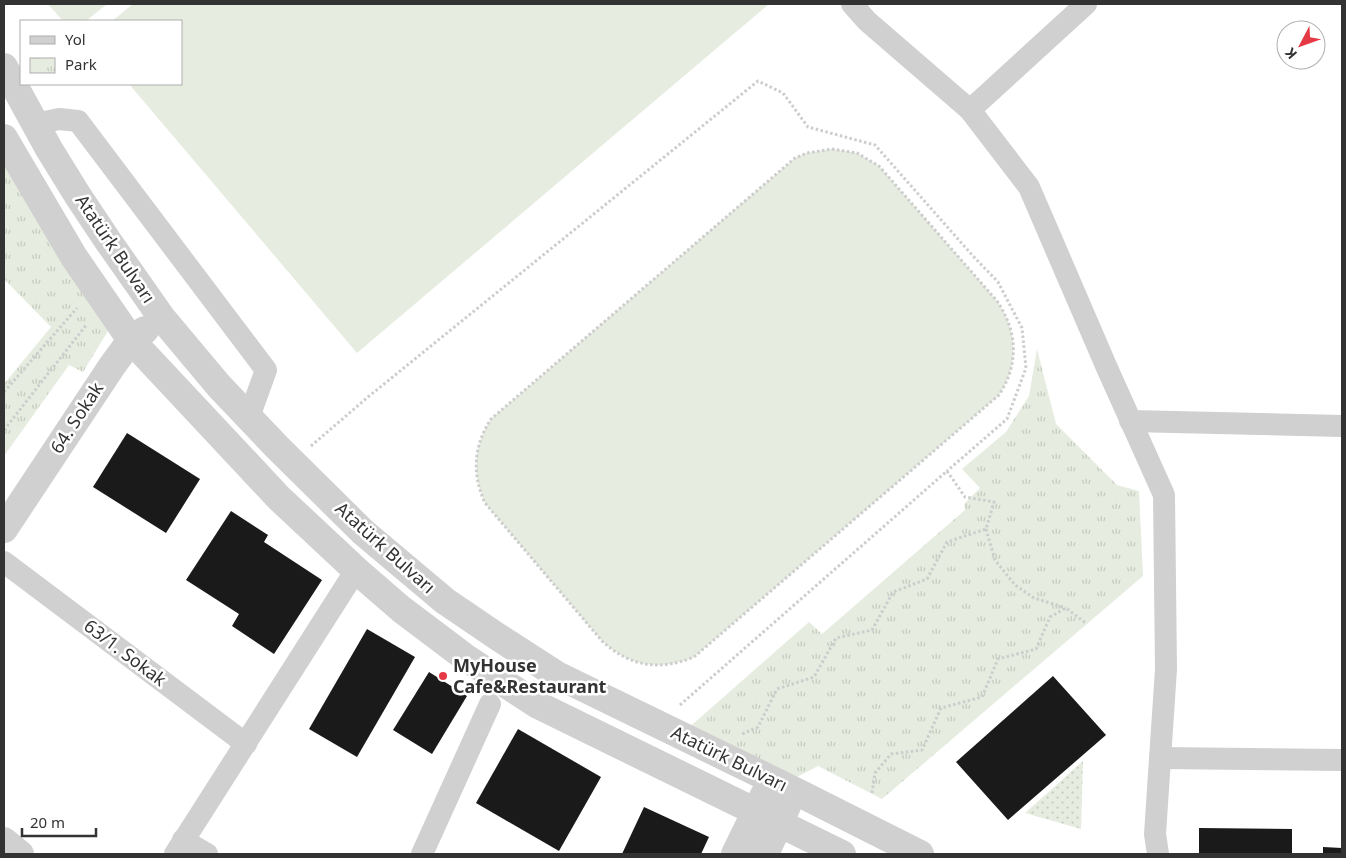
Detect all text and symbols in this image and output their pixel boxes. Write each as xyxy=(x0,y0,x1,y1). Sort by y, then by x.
legend xyxy=(20,20,182,85)
north arrow xyxy=(1276,20,1326,70)
text: Yol xyxy=(65,29,86,49)
text: K xyxy=(1280,44,1301,64)
text: Park xyxy=(65,54,97,74)
street label: Atatürk Bulvarı xyxy=(71,189,161,307)
street label: 64. Sokak xyxy=(44,377,108,458)
street label: Atatürk Bulvarı xyxy=(331,496,441,598)
street label: 63/1. Sokak xyxy=(80,613,172,691)
place label: MyHouse Cafe&Restaurant xyxy=(453,653,607,698)
marker: MyHouse Cafe&Restaurant xyxy=(437,670,449,682)
street label: Atatürk Bulvarı xyxy=(667,720,791,797)
scale bar xyxy=(22,806,96,838)
text: 20 m xyxy=(30,812,65,832)

